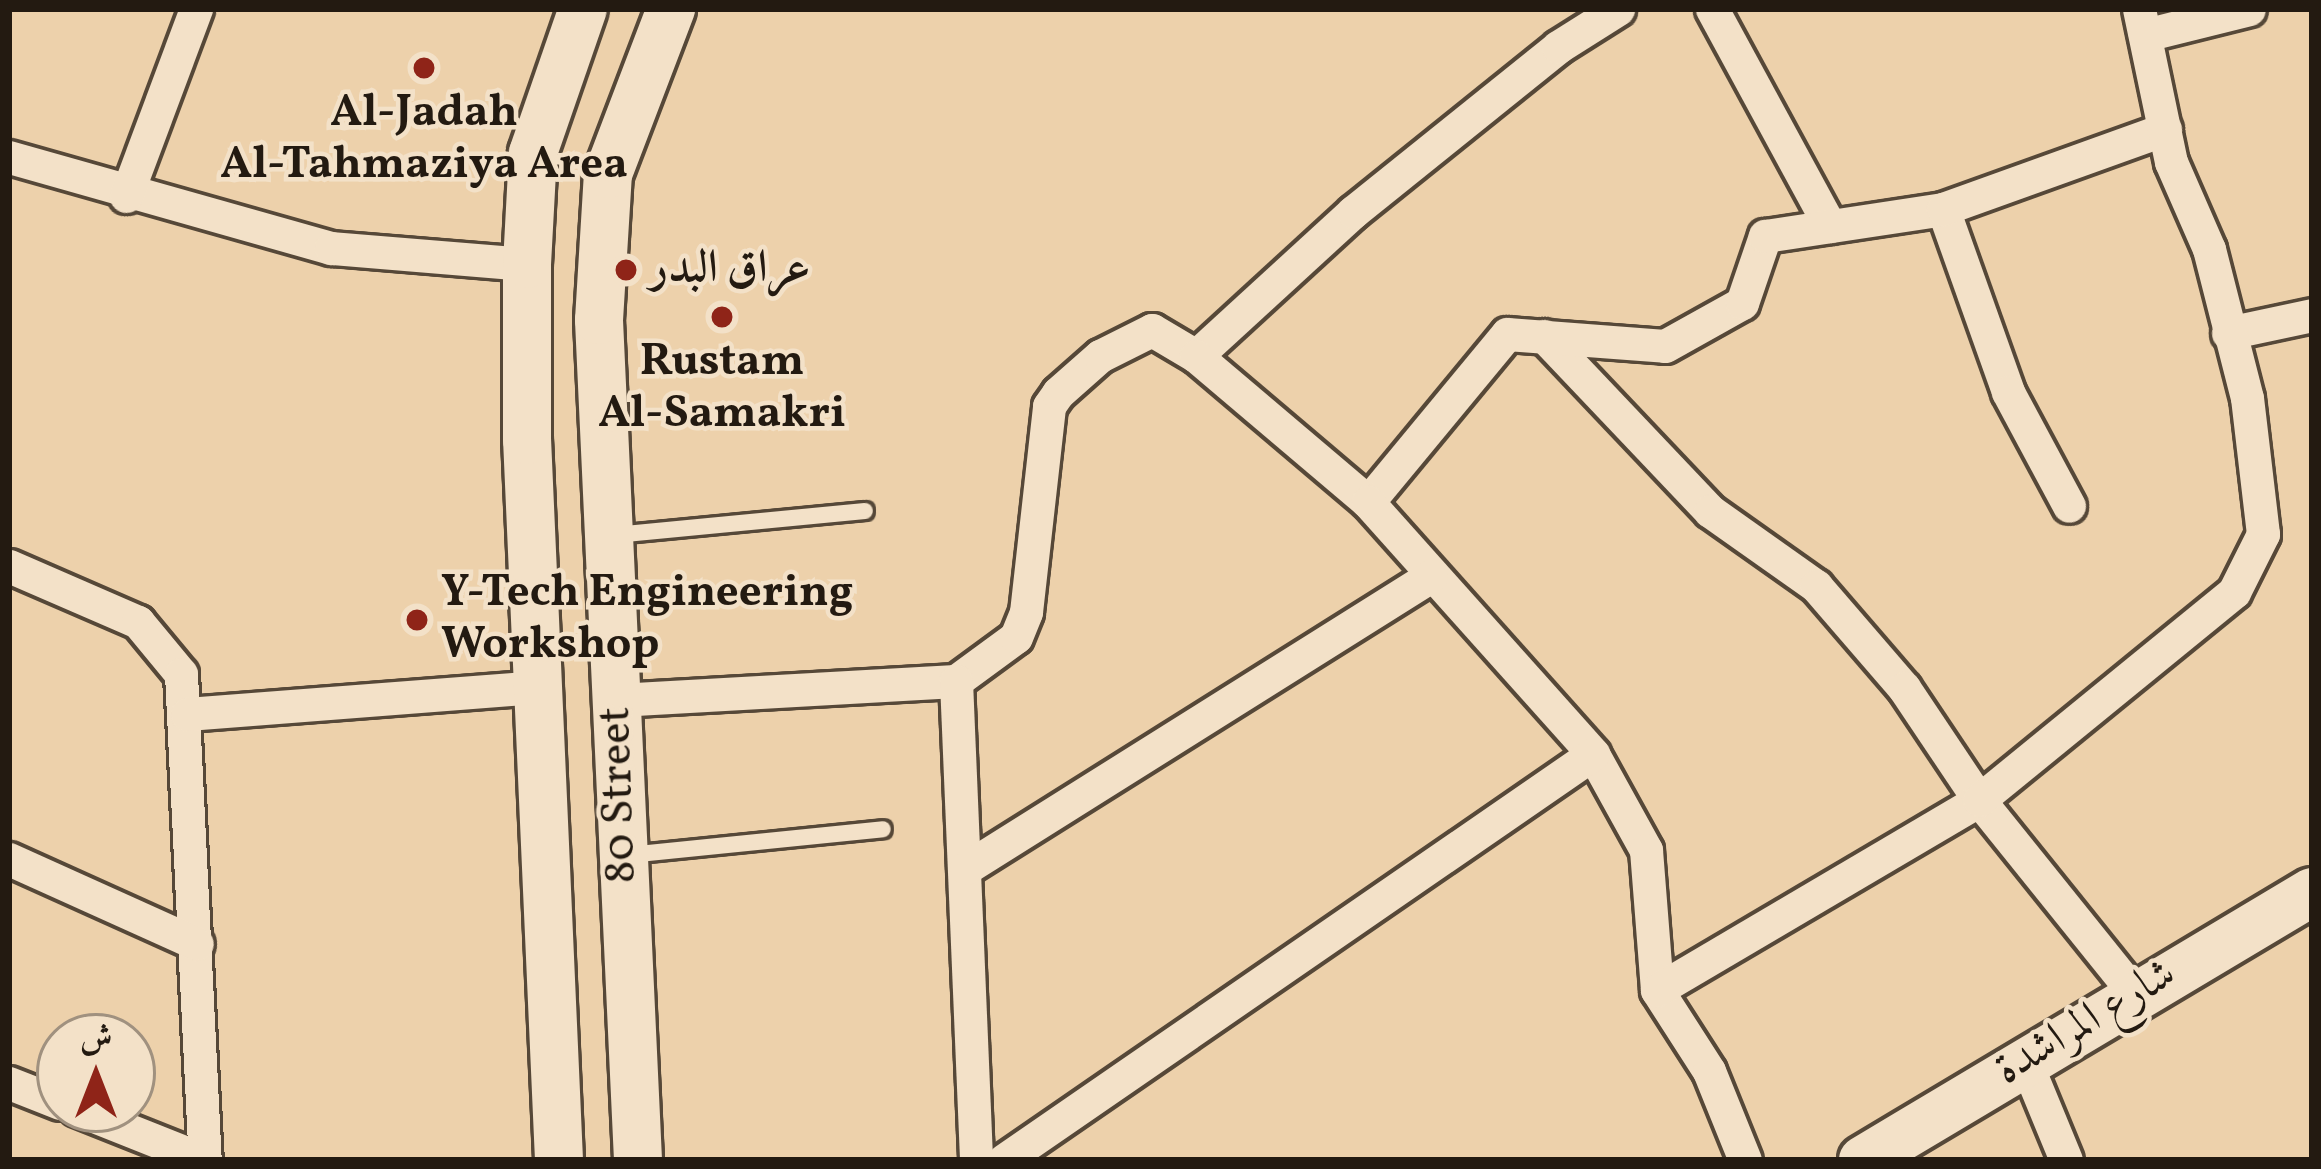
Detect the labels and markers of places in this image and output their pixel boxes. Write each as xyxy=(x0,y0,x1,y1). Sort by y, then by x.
marker: Al-Jadah Al-Tahmaziya Area xyxy=(411,55,437,81)
place label: Al-Jadah Al-Tahmaziya Area xyxy=(220,87,628,193)
place label: عراق البدر xyxy=(650,243,810,297)
marker: عراق البدر xyxy=(613,257,639,283)
marker: Rustam Al-Samakri xyxy=(709,304,735,330)
place label: Rustam Al-Samakri xyxy=(598,336,846,442)
place label: Y-Tech Engineering Workshop xyxy=(441,567,853,673)
marker: Y-Tech Engineering Workshop xyxy=(404,607,430,633)

